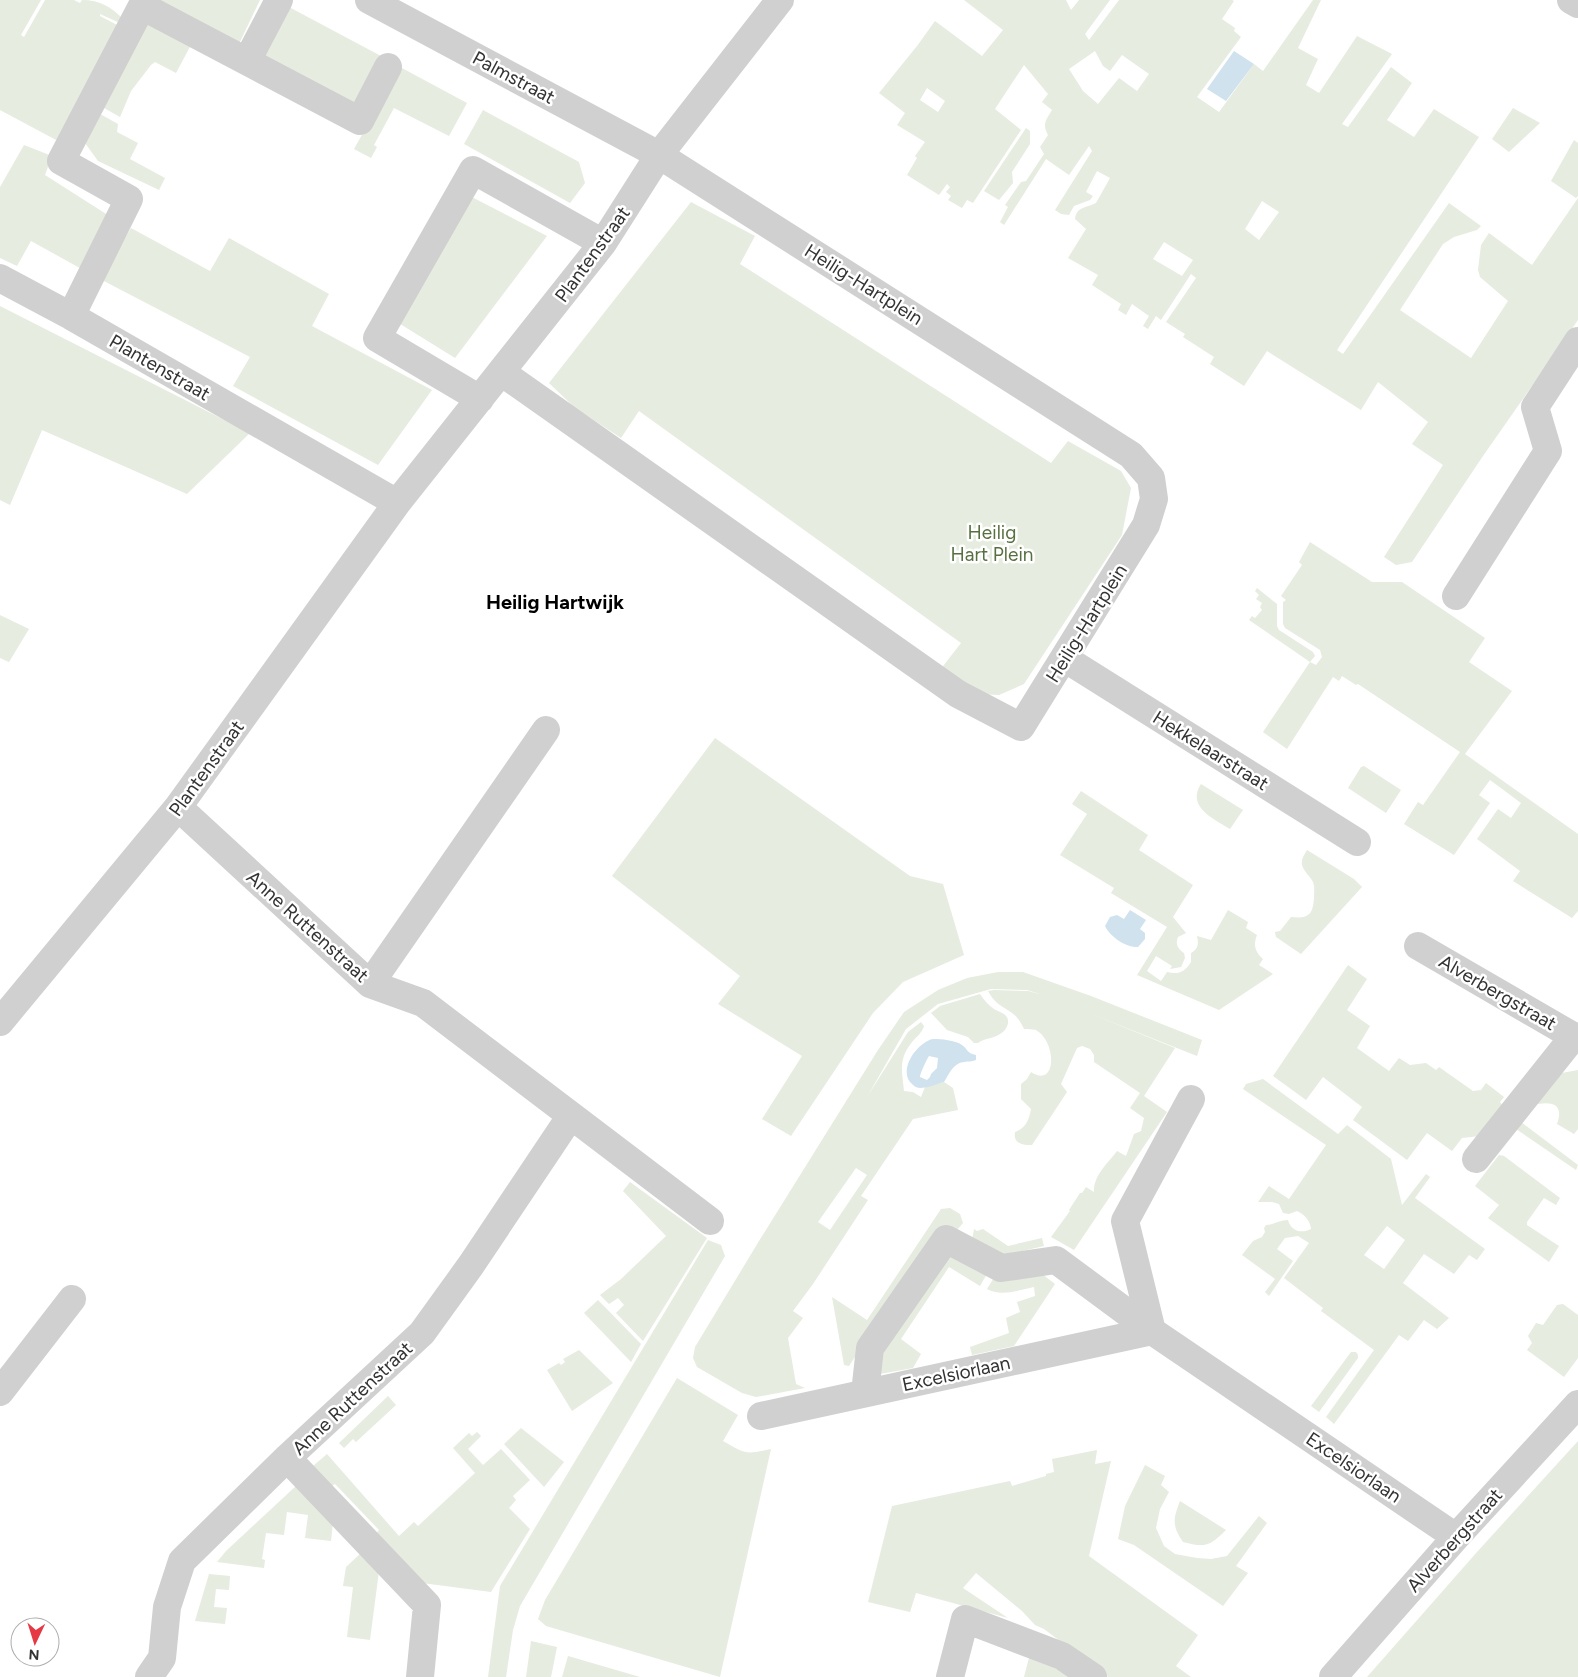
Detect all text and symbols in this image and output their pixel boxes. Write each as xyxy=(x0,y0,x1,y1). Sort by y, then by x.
street label: Palmstraat xyxy=(469,46,559,109)
street label: Plantenstraat xyxy=(550,202,635,307)
street label: Heilig-Hartplein xyxy=(800,239,927,330)
street label: Plantenstraat xyxy=(105,329,214,406)
park label: Heilig Hart Plein xyxy=(951,521,1033,566)
street label: Heilig-Hartplein xyxy=(1041,560,1132,687)
district label: Heilig Hartwijk xyxy=(486,590,624,614)
street label: Hekkelaarstraat xyxy=(1149,706,1273,795)
street label: Plantenstraat xyxy=(164,716,249,821)
street label: Anne Ruttenstraat xyxy=(242,866,373,987)
street label: Alverbergstraat xyxy=(1435,950,1560,1035)
street label: Anne Ruttenstraat xyxy=(287,1337,417,1460)
street label: Excelsiorlaan xyxy=(900,1351,1012,1396)
street label: Excelsiorlaan xyxy=(1302,1427,1406,1508)
street label: Alverbergstraat xyxy=(1402,1484,1507,1597)
north arrow xyxy=(10,1617,60,1667)
text: N xyxy=(28,1646,40,1663)

